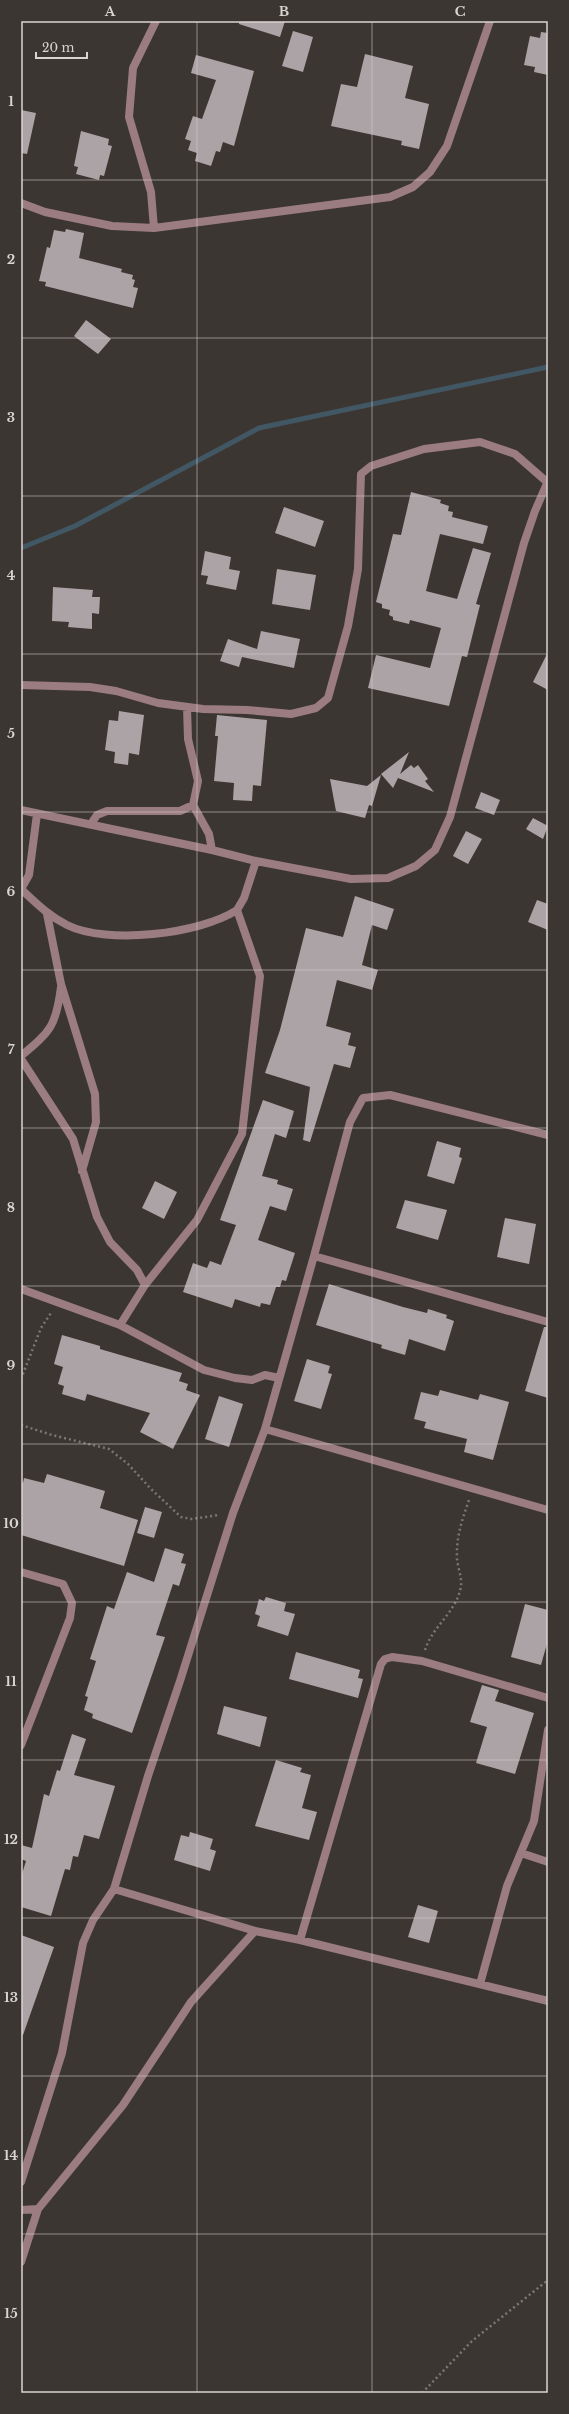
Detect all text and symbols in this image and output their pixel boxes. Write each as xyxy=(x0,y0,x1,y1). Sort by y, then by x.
text: A xyxy=(104,3,116,20)
text: B xyxy=(279,3,289,20)
text: C xyxy=(455,3,466,20)
scale bar xyxy=(36,34,87,60)
text: 20 m xyxy=(42,40,74,55)
text: 1 xyxy=(8,93,14,110)
text: 2 xyxy=(7,251,15,268)
text: 3 xyxy=(7,409,15,426)
text: 4 xyxy=(7,567,16,584)
text: 5 xyxy=(7,725,15,742)
text: 6 xyxy=(7,883,16,900)
text: 7 xyxy=(8,1041,15,1058)
text: 8 xyxy=(7,1199,15,1216)
text: 9 xyxy=(7,1357,16,1374)
text: 10 xyxy=(3,1515,19,1532)
text: 11 xyxy=(5,1673,17,1690)
text: 12 xyxy=(4,1831,18,1848)
text: 13 xyxy=(4,1989,18,2006)
text: 14 xyxy=(4,2147,19,2164)
text: 15 xyxy=(4,2305,18,2322)

